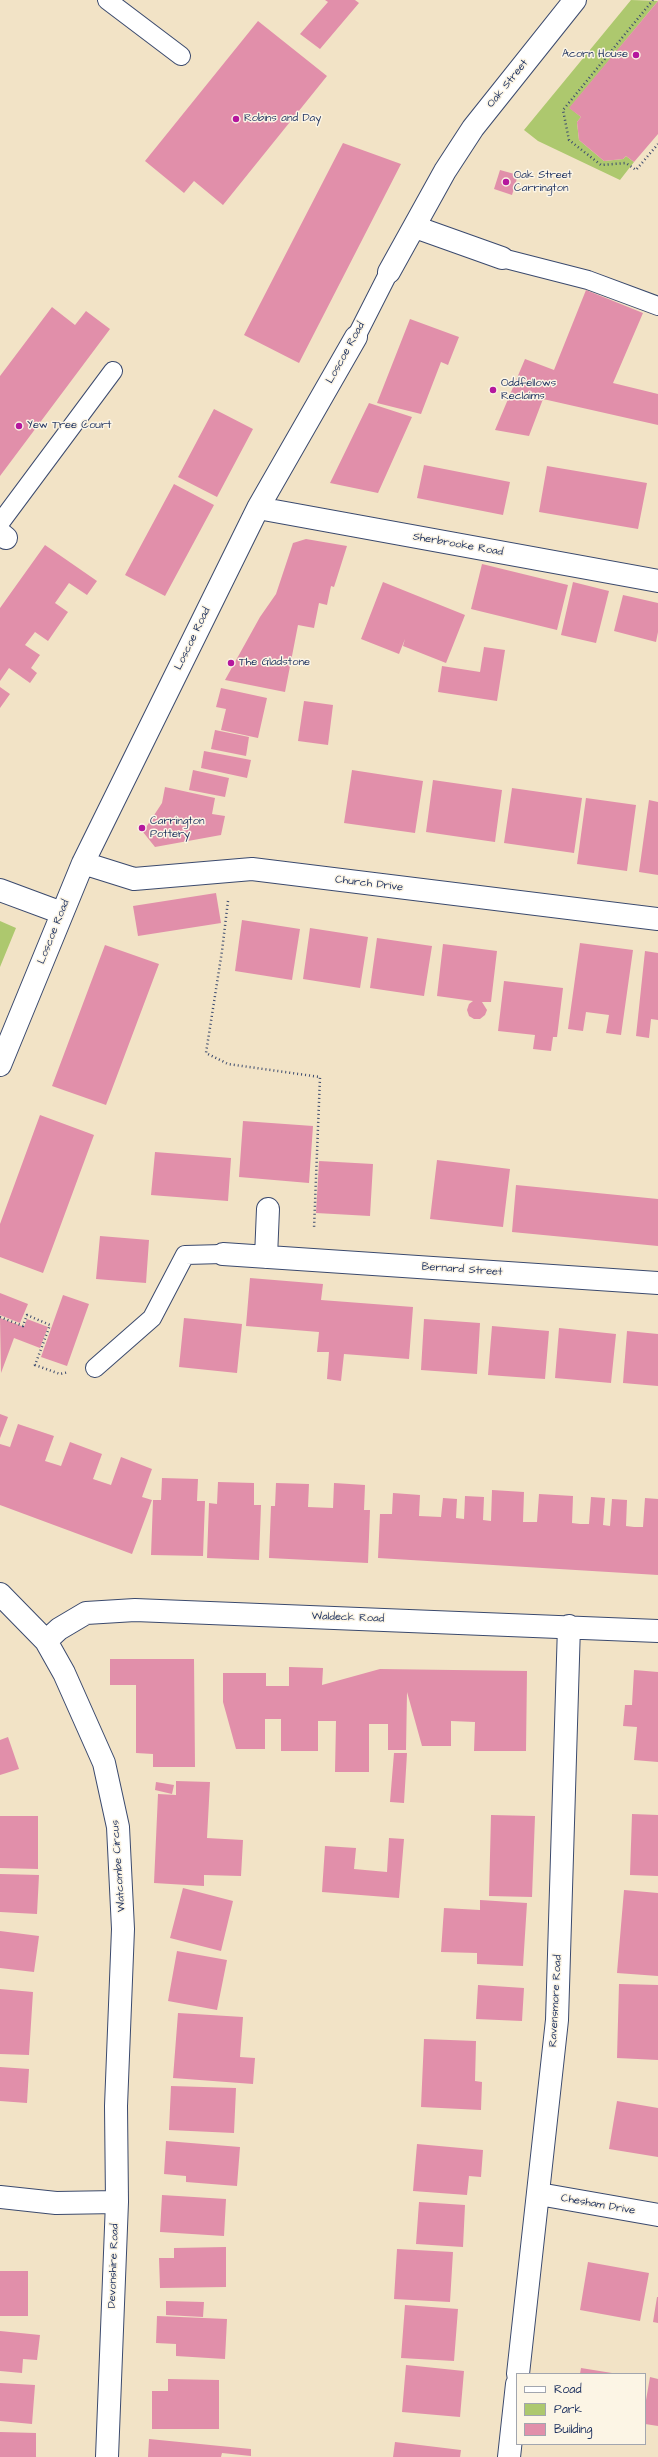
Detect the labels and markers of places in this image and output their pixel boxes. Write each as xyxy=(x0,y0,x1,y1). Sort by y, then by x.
place label: Acorn House xyxy=(562,48,628,62)
marker: Acorn House xyxy=(631,50,641,60)
place label: Robins and Day xyxy=(244,112,321,126)
marker: Robins and Day xyxy=(231,114,241,124)
place label: Oak Street Carrington xyxy=(514,169,572,195)
marker: Oak Street Carrington xyxy=(501,177,511,187)
place label: Oddfellows Reclaims xyxy=(501,377,556,403)
marker: Oddfellows Reclaims xyxy=(488,385,498,395)
place label: Yew Tree Court xyxy=(27,419,111,433)
marker: Yew Tree Court xyxy=(14,421,24,431)
place label: The Gladstone xyxy=(239,656,310,670)
marker: The Gladstone xyxy=(226,658,236,668)
place label: Carrington Pottery xyxy=(150,815,204,841)
marker: Carrington Pottery xyxy=(137,823,147,833)

